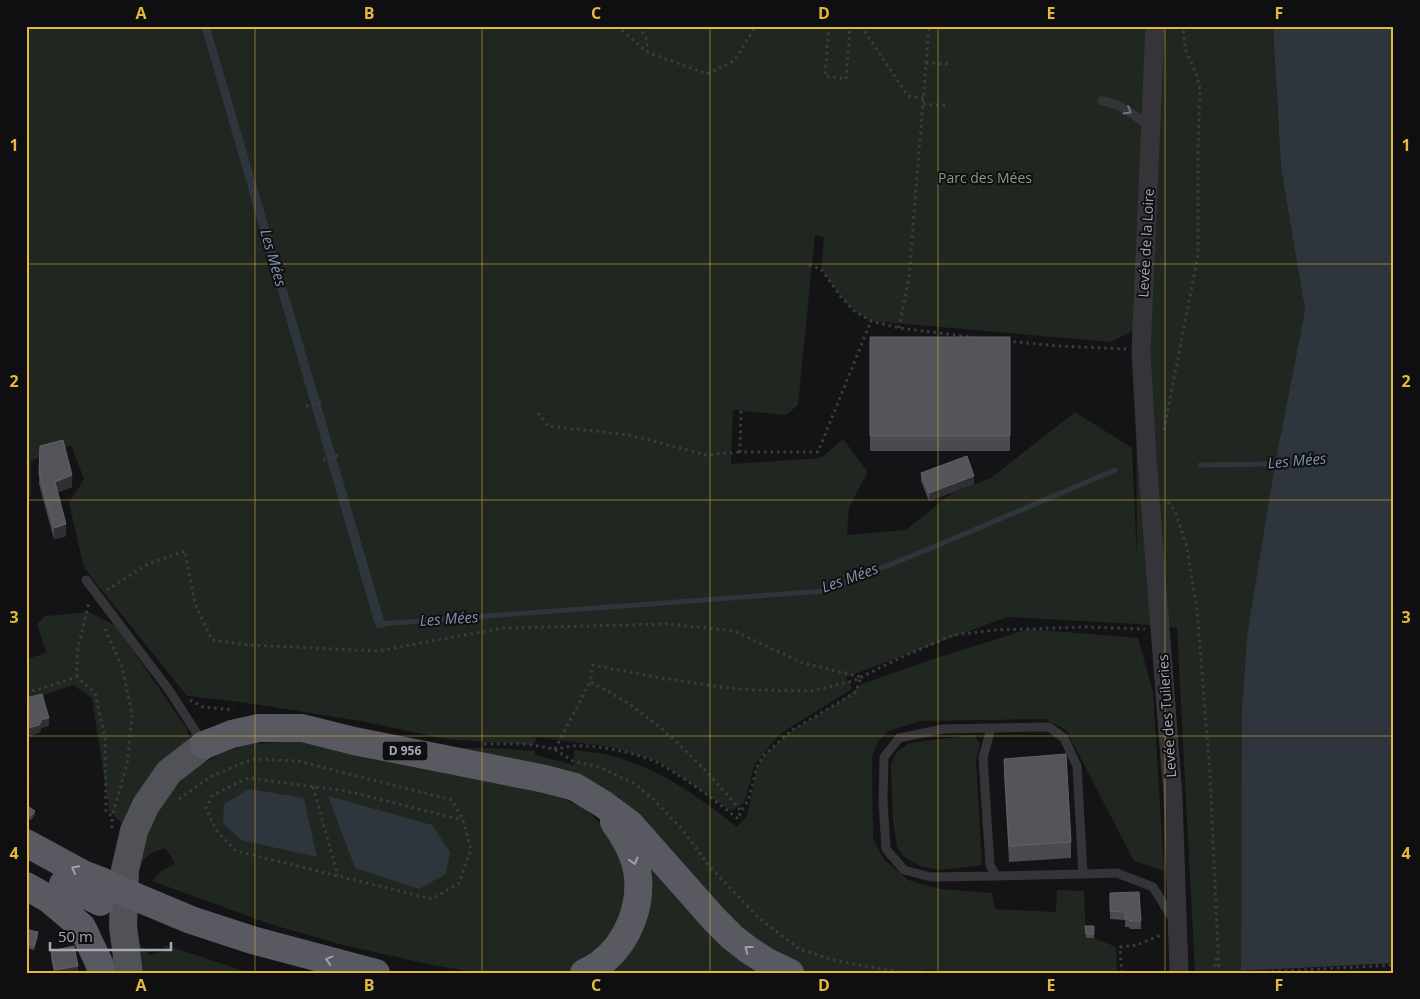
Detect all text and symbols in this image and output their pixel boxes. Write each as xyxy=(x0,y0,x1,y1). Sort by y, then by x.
text: A xyxy=(135,2,147,24)
text: B xyxy=(364,2,374,24)
text: C xyxy=(591,2,601,24)
text: D xyxy=(818,2,830,24)
text: E xyxy=(1047,2,1056,24)
text: F xyxy=(1275,2,1283,24)
one-way arrow xyxy=(1122,105,1131,115)
text: 1 xyxy=(9,134,19,156)
text: 1 xyxy=(1401,134,1411,156)
park label: Parc des Mées xyxy=(938,168,1032,187)
street label: Levée de la Loire xyxy=(1133,188,1158,298)
water label: Les Mées xyxy=(256,227,292,289)
text: 2 xyxy=(9,370,19,392)
text: 2 xyxy=(1401,370,1411,392)
water label: Les Mées xyxy=(1267,447,1328,473)
water label: Les Mées xyxy=(819,557,881,597)
text: 3 xyxy=(9,606,19,628)
water label: Les Mées xyxy=(419,606,480,630)
text: 3 xyxy=(1401,606,1411,628)
street label: Levée des Tuileries xyxy=(1153,654,1180,778)
road number: D 956 xyxy=(382,741,428,760)
text: 4 xyxy=(9,842,19,864)
text: 4 xyxy=(1401,842,1411,864)
one-way arrow xyxy=(629,857,639,865)
one-way arrow xyxy=(71,866,80,876)
scale bar xyxy=(50,919,171,951)
text: 50 m xyxy=(58,926,93,946)
one-way arrow xyxy=(744,946,754,955)
one-way arrow xyxy=(325,956,334,966)
text: A xyxy=(135,974,147,996)
text: B xyxy=(364,974,374,996)
text: C xyxy=(591,974,601,996)
text: D xyxy=(818,974,830,996)
text: E xyxy=(1047,974,1056,996)
text: F xyxy=(1275,974,1283,996)

